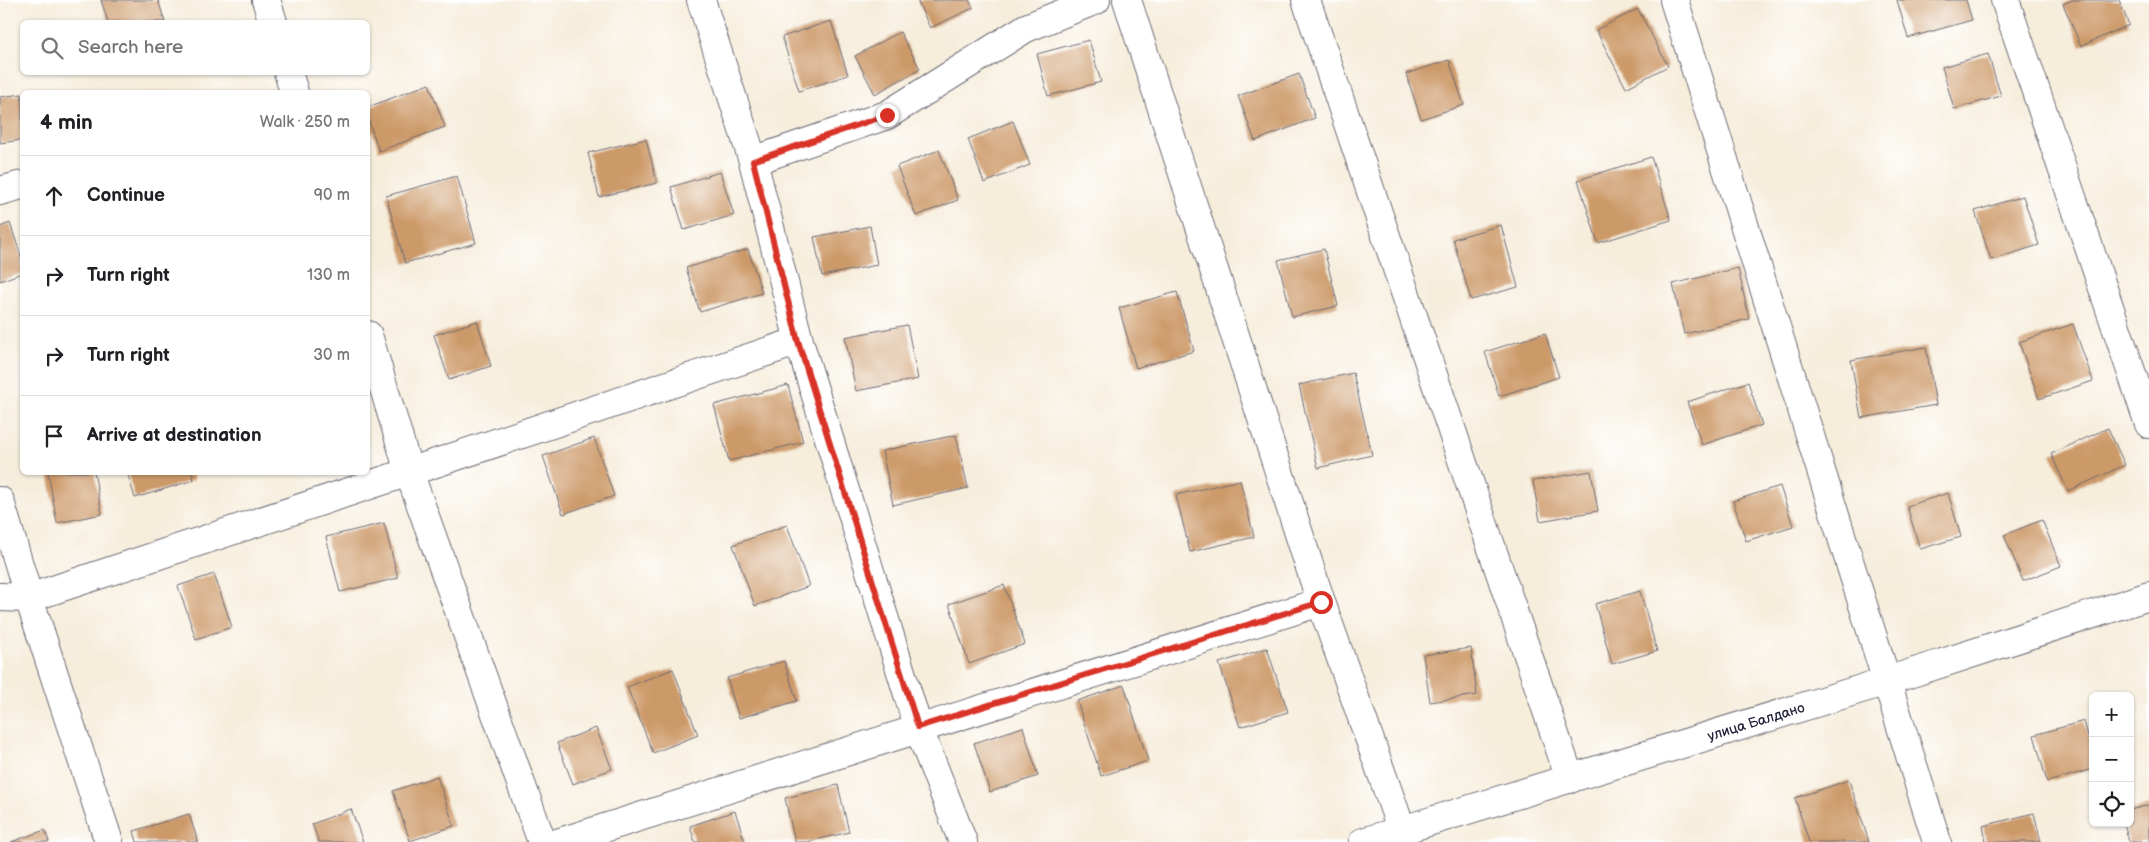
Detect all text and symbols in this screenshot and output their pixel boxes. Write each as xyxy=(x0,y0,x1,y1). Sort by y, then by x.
search box xyxy=(20,20,370,75)
icon: search xyxy=(38,34,66,62)
text: Search here xyxy=(78,36,183,59)
route end xyxy=(876,104,899,127)
text: 4 min xyxy=(40,110,93,135)
text: Walk · 250 m xyxy=(260,113,350,132)
icon: ahead xyxy=(40,182,68,210)
text: Continue xyxy=(87,184,165,207)
text: 90 m xyxy=(314,186,350,205)
icon: right xyxy=(40,262,68,290)
text: Turn right xyxy=(87,264,170,287)
text: 130 m xyxy=(307,266,350,285)
icon: right xyxy=(40,342,68,370)
text: Turn right xyxy=(87,344,170,367)
text: 30 m xyxy=(313,346,350,365)
icon: arrive xyxy=(40,422,68,450)
text: Arrive at destination xyxy=(87,424,262,447)
route start xyxy=(1310,591,1333,614)
map controls xyxy=(2089,692,2134,827)
button: + xyxy=(2089,692,2134,737)
street label: улица Балдано xyxy=(1705,698,1806,744)
button: − xyxy=(2089,737,2134,782)
button: locate xyxy=(2089,782,2134,827)

